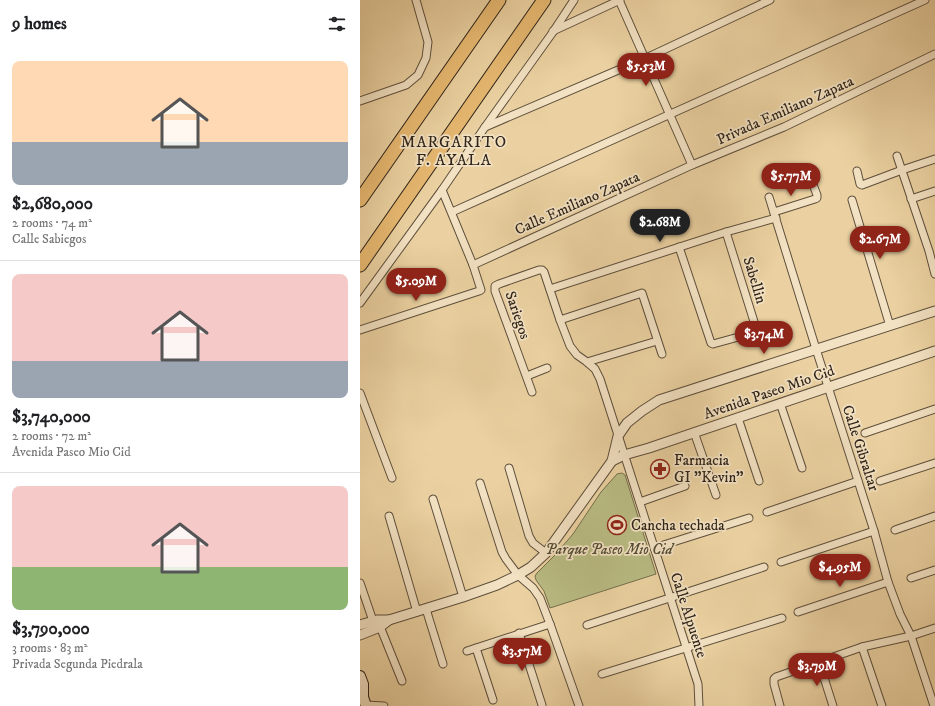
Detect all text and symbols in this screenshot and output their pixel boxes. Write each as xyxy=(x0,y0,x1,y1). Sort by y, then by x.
text: 9 homes xyxy=(12,13,67,35)
icon: filters xyxy=(326,13,348,35)
pin: $5.53M xyxy=(613,53,679,87)
text: $5.53M xyxy=(626,58,666,74)
street label: Privada Emiliano Zapata xyxy=(714,71,857,149)
icon: home xyxy=(144,87,216,159)
district label: MARGARITO F. AYALA xyxy=(401,132,507,170)
pin: $5.77M xyxy=(758,163,824,197)
street label: Calle Emiliano Zapata xyxy=(512,167,643,240)
text: $5.77M xyxy=(770,168,812,184)
text: $2,680,000 xyxy=(12,193,93,215)
pin: $2.68M xyxy=(627,209,693,243)
text: $2.68M xyxy=(639,214,681,230)
text: 2 rooms · 74 m² xyxy=(12,215,92,231)
pin: $2.67M xyxy=(847,226,913,260)
text: Calle Sabiegos xyxy=(12,231,86,247)
text: $2.67M xyxy=(859,231,901,247)
street label: Sabellin xyxy=(738,254,771,306)
pin: $5.09M xyxy=(383,268,449,302)
text: $5.09M xyxy=(395,273,437,289)
street label: Sariegos xyxy=(500,289,535,342)
icon: home xyxy=(144,300,216,372)
pin: $3.74M xyxy=(731,321,797,355)
text: $3.74M xyxy=(744,326,784,342)
street label: Avenida Paseo Mio Cid xyxy=(701,361,837,424)
street label: Calle Gibraltar xyxy=(838,403,883,494)
text: $3,740,000 xyxy=(12,406,91,428)
text: 2 rooms · 72 m² xyxy=(12,428,91,444)
text: Avenida Paseo Mio Cid xyxy=(12,444,131,460)
place label: Farmacia GI "Kevin" xyxy=(674,451,744,487)
pharmacy icon: Farmacia GI "Kevin" xyxy=(649,458,671,480)
icon: home xyxy=(144,512,216,584)
sports icon: Cancha techada xyxy=(606,514,628,536)
place label: Cancha techada xyxy=(631,516,725,535)
park label: Parque Paseo Mio Cid xyxy=(545,540,676,559)
pin: $4.95M xyxy=(807,554,873,588)
text: $4.95M xyxy=(819,559,861,575)
street label: Calle Alpuente xyxy=(666,570,711,660)
text: $3,790,000 xyxy=(12,618,90,640)
pin: $3.57M xyxy=(489,638,555,672)
text: 3 rooms · 83 m² xyxy=(12,640,88,656)
text: $3.57M xyxy=(502,643,542,659)
pin: $3.79M xyxy=(784,653,850,687)
text: Privada Segunda Piedrala xyxy=(12,656,143,672)
text: $3.79M xyxy=(797,658,837,674)

